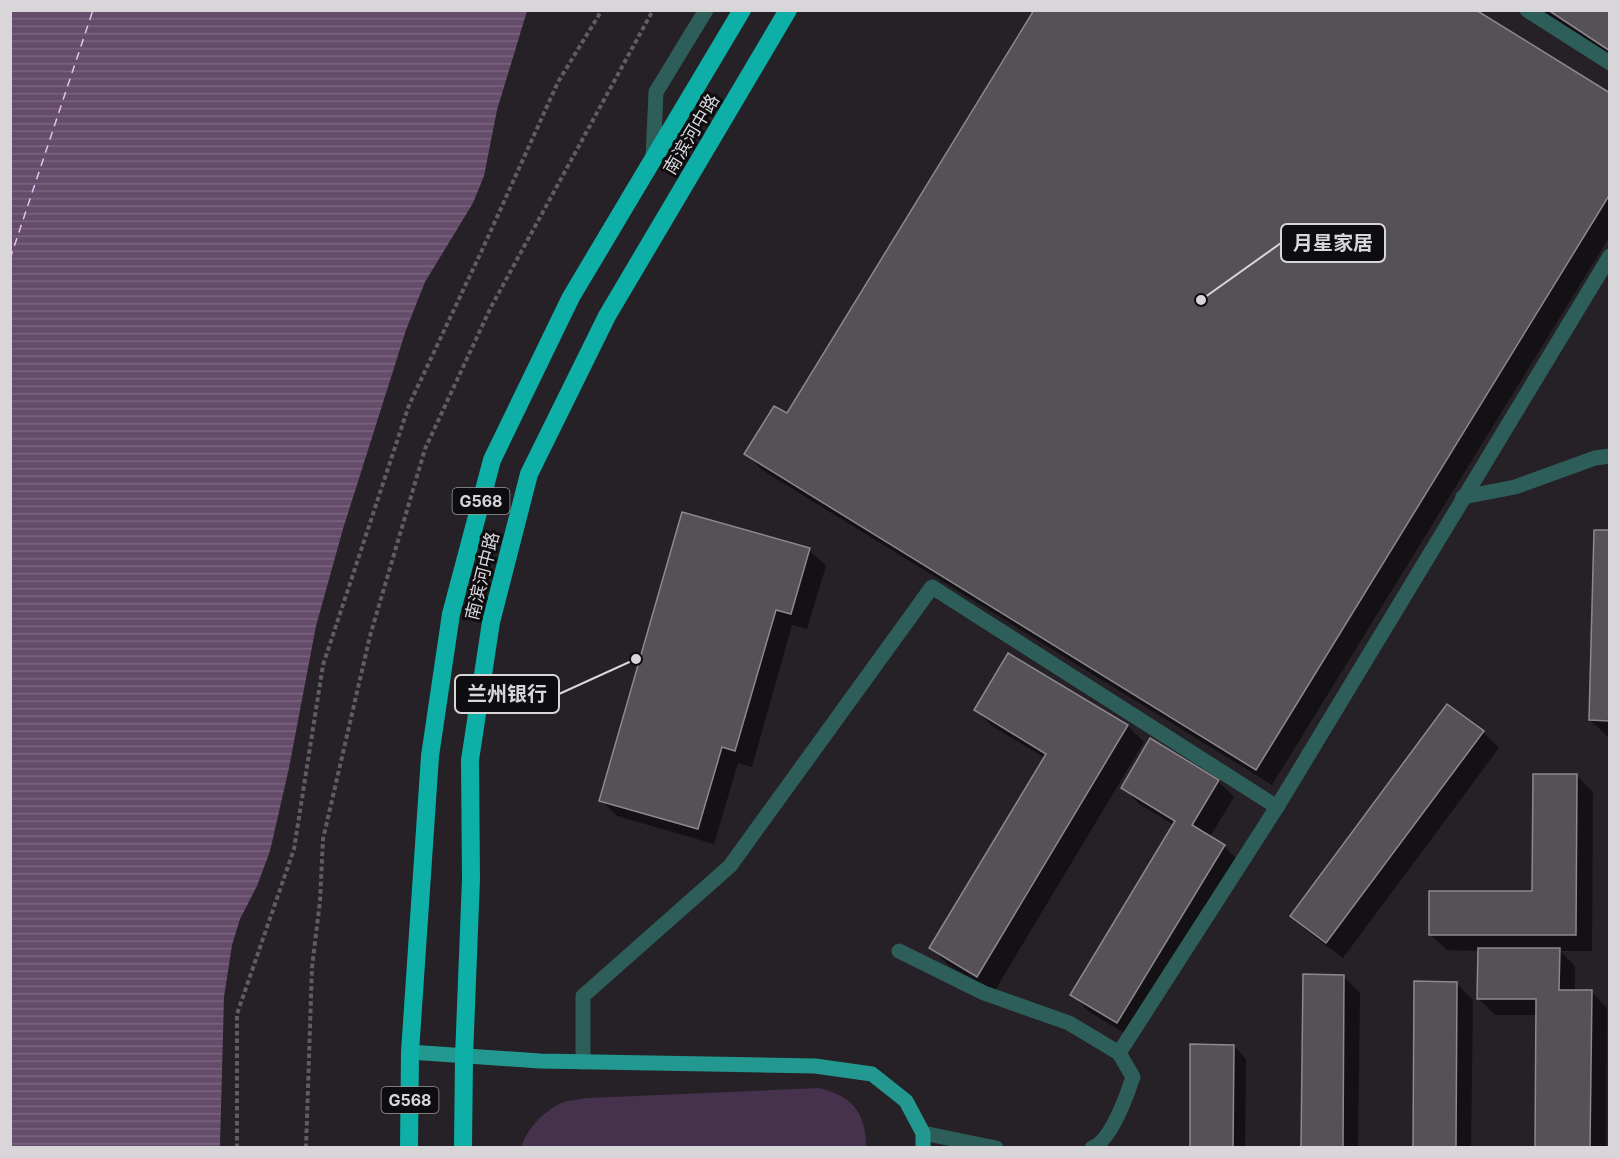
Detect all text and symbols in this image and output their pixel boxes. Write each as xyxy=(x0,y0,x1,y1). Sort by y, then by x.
street label: 南滨河中路 xyxy=(659,90,723,178)
callout: 月星家居 xyxy=(1281,224,1385,262)
text: 月星家居 xyxy=(1293,231,1373,255)
road number: G568 xyxy=(452,488,510,514)
street label: 南滨河中路 xyxy=(461,530,503,622)
callout: 兰州银行 xyxy=(455,675,559,713)
text: 兰州银行 xyxy=(467,682,547,706)
road number: G568 xyxy=(382,1087,438,1113)

